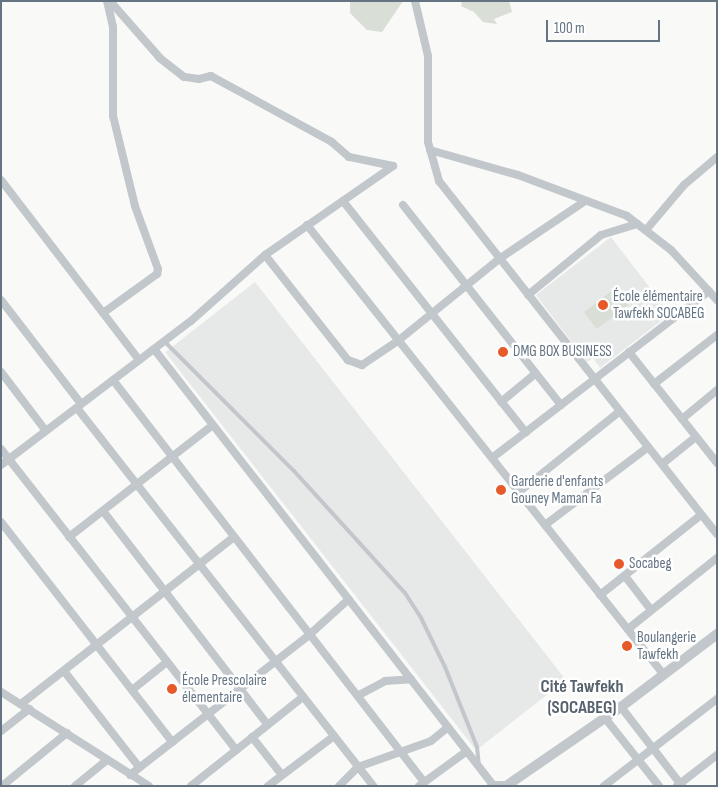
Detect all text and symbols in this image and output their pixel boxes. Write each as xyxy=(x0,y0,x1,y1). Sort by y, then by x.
scale bar xyxy=(548,10,662,42)
text: 100 m xyxy=(554,19,585,38)
place label: École élémentaire Tawfekh SOCABEG xyxy=(613,287,704,322)
marker: École élémentaire Tawfekh SOCABEG xyxy=(597,299,609,311)
place label: DMG BOX BUSINESS xyxy=(513,343,612,361)
marker: DMG BOX BUSINESS xyxy=(497,346,509,358)
place label: Garderie d'enfants Gouney Maman Fa xyxy=(511,472,603,507)
marker: Garderie d'enfants Gouney Maman Fa xyxy=(495,484,507,496)
place label: Socabeg xyxy=(629,555,671,573)
marker: Socabeg xyxy=(613,558,625,570)
place label: Boulangerie Tawfekh xyxy=(637,628,696,663)
marker: Boulangerie Tawfekh xyxy=(621,640,633,652)
place label: École Prescolaire élementaire xyxy=(182,671,267,706)
district label: Cité Tawfekh (SOCABEG) xyxy=(541,677,623,720)
marker: École Prescolaire élementaire xyxy=(166,683,178,695)

